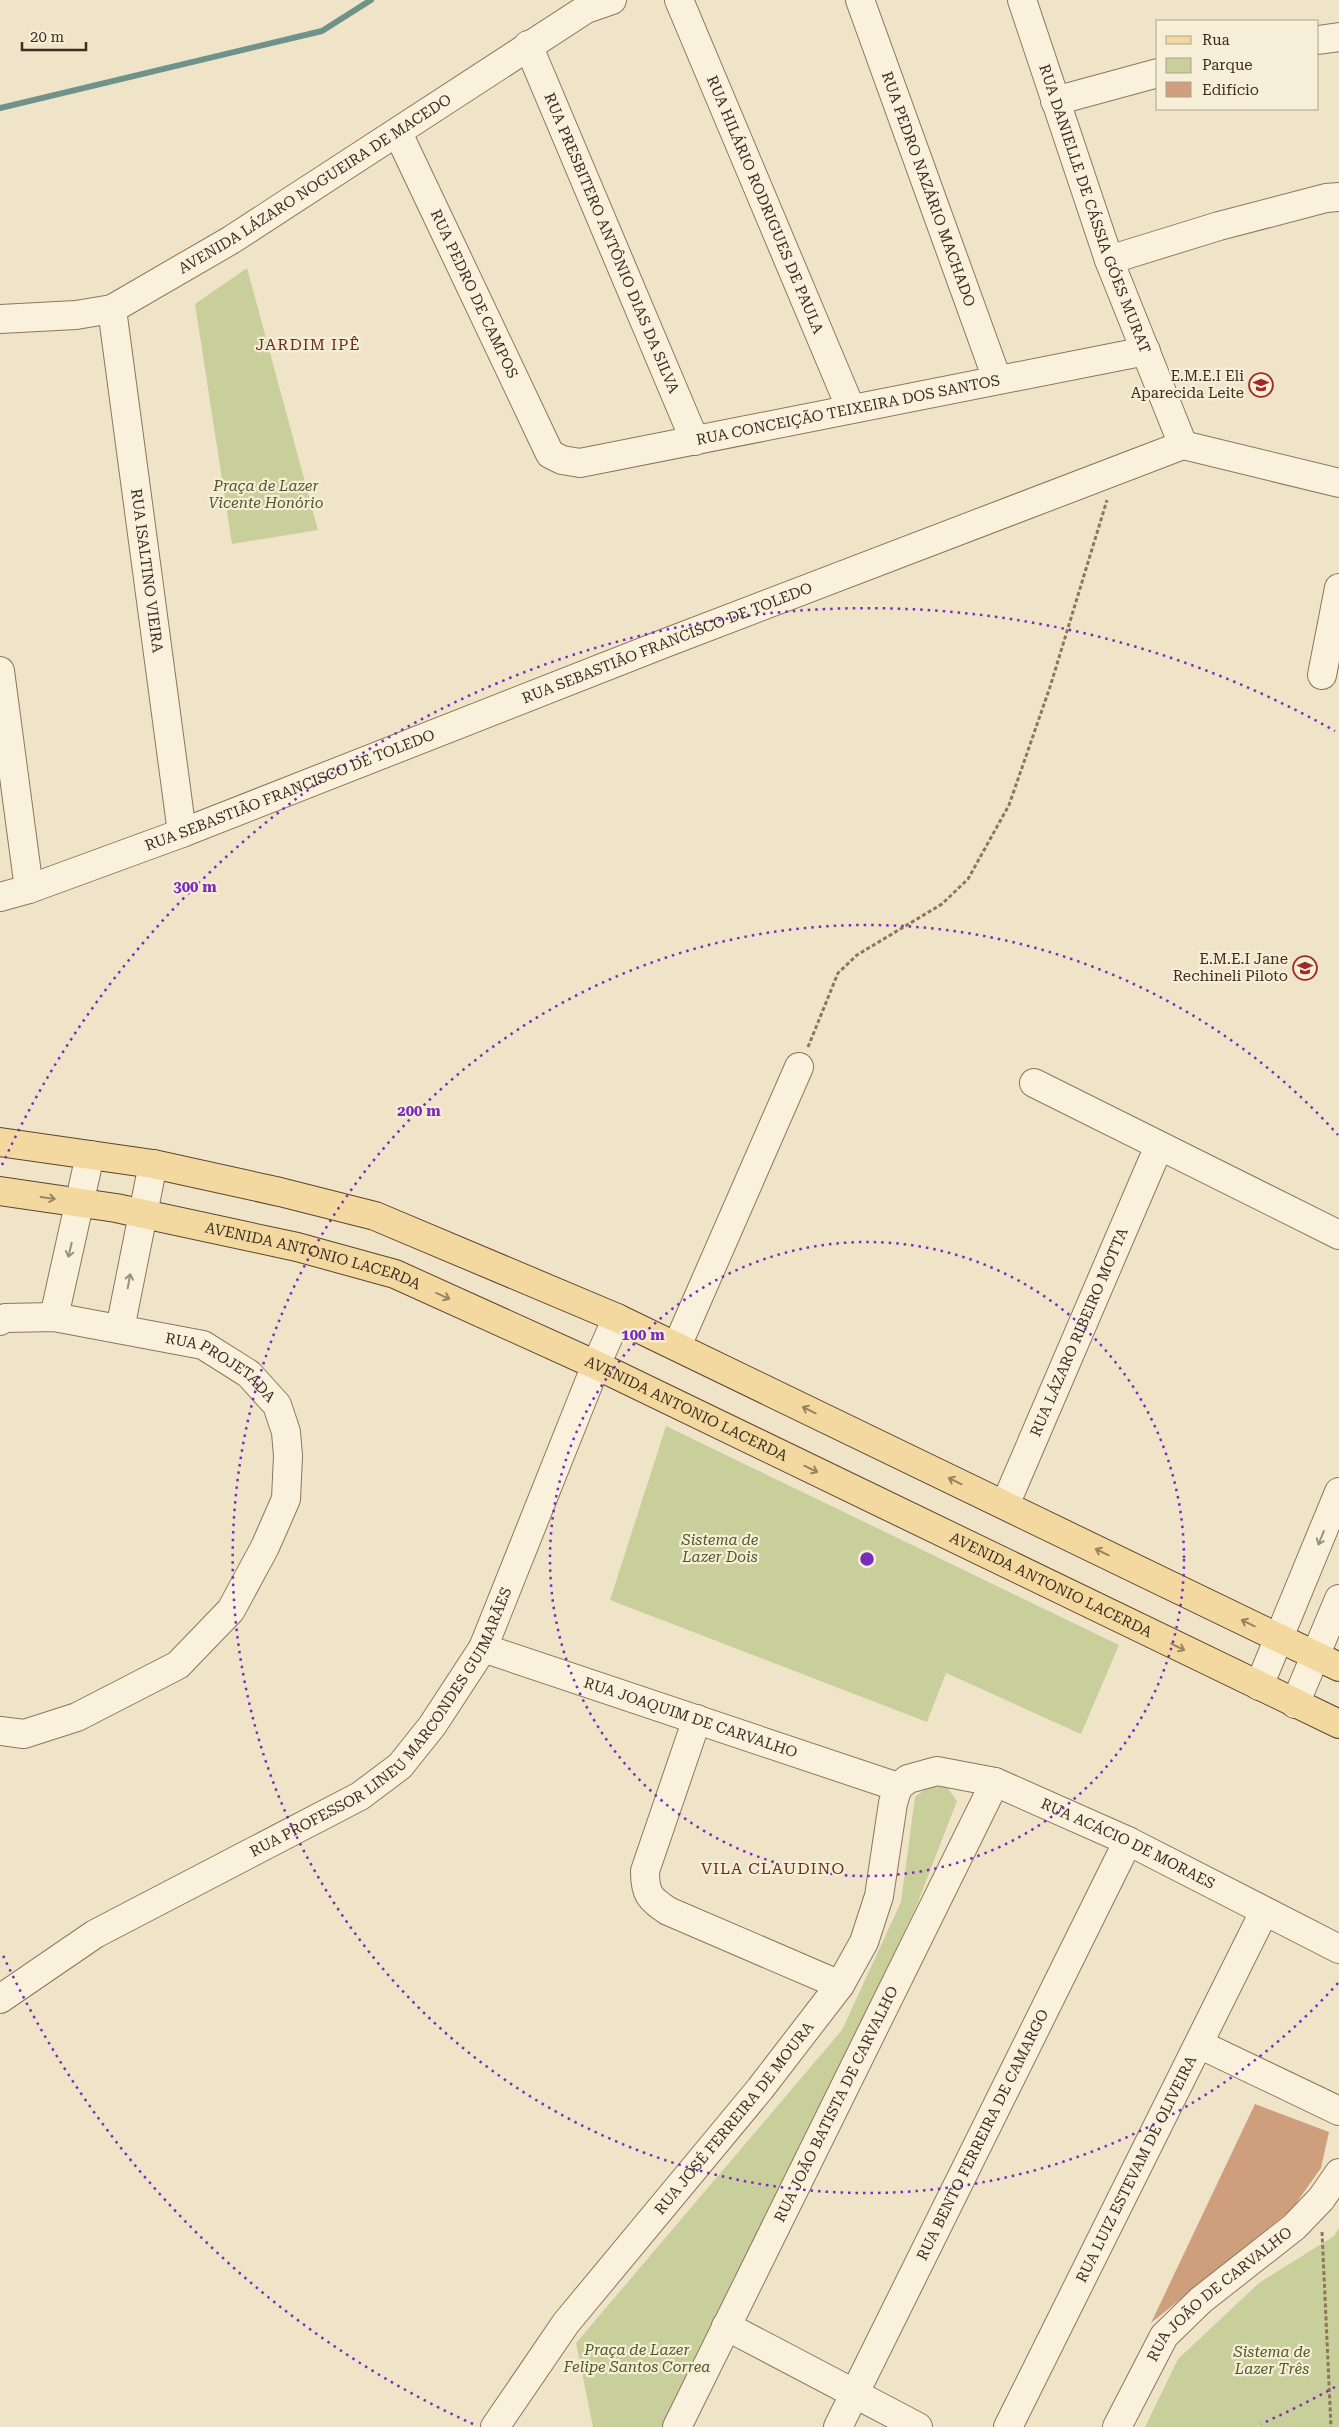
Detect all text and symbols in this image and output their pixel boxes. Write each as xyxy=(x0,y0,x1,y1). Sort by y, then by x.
scale bar xyxy=(22,20,86,52)
legend xyxy=(1156,20,1319,110)
text: 20 m xyxy=(30,28,65,46)
text: Rua xyxy=(1202,31,1230,49)
text: Parque xyxy=(1202,56,1253,74)
street label: RUA DANIELLE DE CÁSSIA GÓES MURAT xyxy=(1035,62,1154,356)
street label: RUA PEDRO NAZÁRIO MACHADO xyxy=(878,69,979,309)
street label: RUA HILÁRIO RODRIGUES DE PAULA xyxy=(703,73,827,337)
text: Edifício xyxy=(1202,81,1259,99)
street label: AVENIDA LÁZARO NOGUEIRA DE MACEDO xyxy=(175,90,455,277)
street label: RUA PRESBITERO ANTÔNIO DIAS DA SILVA xyxy=(540,90,683,397)
street label: RUA PEDRO DE CAMPOS xyxy=(427,207,522,381)
district label: JARDIM IPÊ xyxy=(255,335,361,354)
place label: E.M.E.I Eli Aparecida Leite xyxy=(1131,367,1244,402)
street label: RUA CONCEIÇÃO TEIXEIRA DOS SANTOS xyxy=(695,371,1001,449)
school or university icon: E.M.E.I Eli Aparecida Leite xyxy=(1248,372,1274,398)
park label: Praça de Lazer Vicente Honório xyxy=(208,477,324,512)
street label: RUA ISALTINO VIEIRA xyxy=(127,487,167,654)
street label: RUA SEBASTIÃO FRANCISCO DE TOLEDO xyxy=(519,579,815,707)
street label: RUA SEBASTIÃO FRANCISCO DE TOLEDO xyxy=(142,726,437,855)
text: 300 m xyxy=(173,878,217,896)
place label: E.M.E.I Jane Rechineli Piloto xyxy=(1173,950,1288,985)
school or university icon: E.M.E.I Jane Rechineli Piloto xyxy=(1292,955,1318,981)
text: 200 m xyxy=(397,1102,441,1120)
one-way arrow xyxy=(40,1193,56,1203)
street label: AVENIDA ANTONIO LACERDA xyxy=(203,1218,424,1294)
street label: RUA LÁZARO RIBEIRO MOTTA xyxy=(1026,1225,1132,1439)
one-way arrow xyxy=(65,1242,74,1258)
one-way arrow xyxy=(124,1273,134,1289)
one-way arrow xyxy=(435,1291,450,1301)
text: 100 m xyxy=(621,1326,665,1344)
street label: RUA PROJETADA xyxy=(164,1329,279,1406)
street label: AVENIDA ANTONIO LACERDA xyxy=(582,1352,791,1465)
one-way arrow xyxy=(802,1405,817,1414)
one-way arrow xyxy=(803,1465,818,1474)
one-way arrow xyxy=(948,1476,963,1486)
street label: AVENIDA ANTONIO LACERDA xyxy=(947,1528,1156,1642)
one-way arrow xyxy=(1315,1530,1324,1545)
park label: Sistema de Lazer Dois xyxy=(681,1531,759,1566)
one-way arrow xyxy=(1095,1547,1110,1556)
centre of rings xyxy=(858,1550,876,1568)
street label: RUA PROFESSOR LINEU MARCONDES GUIMARÃES xyxy=(247,1585,515,1861)
one-way arrow xyxy=(1241,1618,1256,1627)
one-way arrow xyxy=(1170,1642,1185,1652)
street label: RUA JOAQUIM DE CARVALHO xyxy=(582,1673,800,1762)
street label: RUA ACÁCIO DE MORAES xyxy=(1038,1795,1218,1893)
district label: VILA CLAUDINO xyxy=(701,1859,845,1878)
street label: RUA JOÃO BATISTA DE CARVALHO xyxy=(770,1983,902,2225)
street label: RUA BENTO FERREIRA DE CAMARGO xyxy=(913,2006,1052,2263)
street label: RUA JOSÉ FERREIRA DE MOURA xyxy=(651,2018,818,2218)
street label: RUA LUIZ ESTEVAM DE OLIVEIRA xyxy=(1072,2052,1200,2286)
street label: RUA JOÃO DE CARVALHO xyxy=(1143,2223,1296,2365)
park label: Praça de Lazer Felipe Santos Correa xyxy=(563,2341,710,2376)
park label: Sistema de Lazer Três xyxy=(1233,2343,1311,2378)

